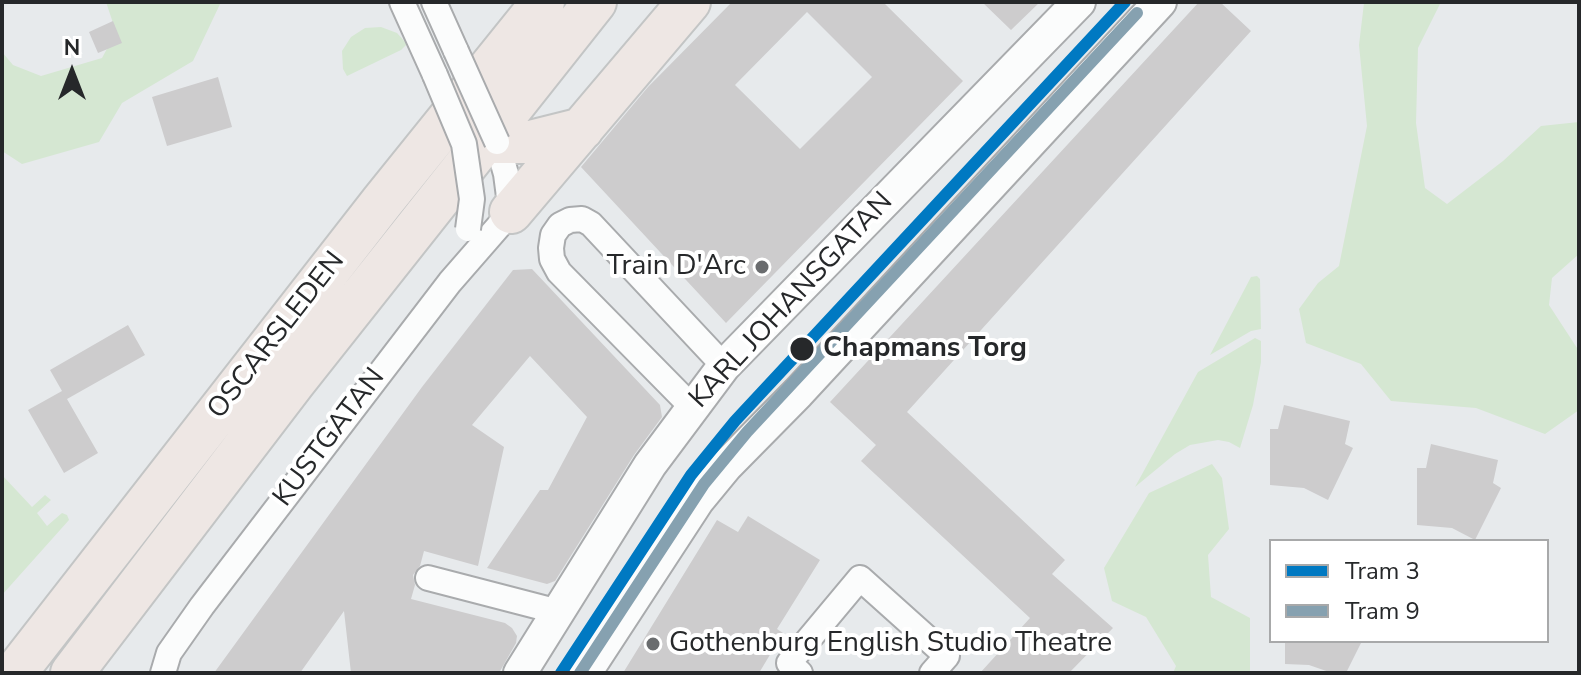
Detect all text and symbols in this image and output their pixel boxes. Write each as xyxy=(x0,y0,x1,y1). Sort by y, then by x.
north arrow xyxy=(32,32,112,112)
text: N xyxy=(64,33,80,63)
street label: KARL JOHANSGATAN xyxy=(683,186,901,416)
street label: OSCARSLEDEN xyxy=(201,246,353,426)
place label: Train D'Arc xyxy=(607,250,746,284)
marker: Train D'Arc xyxy=(753,258,771,276)
place label: Chapmans Torg xyxy=(823,332,1027,366)
marker: Chapmans Torg xyxy=(788,335,816,363)
street label: KUSTGATAN xyxy=(267,362,393,514)
legend xyxy=(1269,539,1549,643)
text: Tram 3 xyxy=(1345,555,1420,587)
text: Tram 9 xyxy=(1345,595,1420,627)
place label: Gothenburg English Studio Theatre xyxy=(669,627,1112,661)
marker: Gothenburg English Studio Theatre xyxy=(644,635,662,653)

